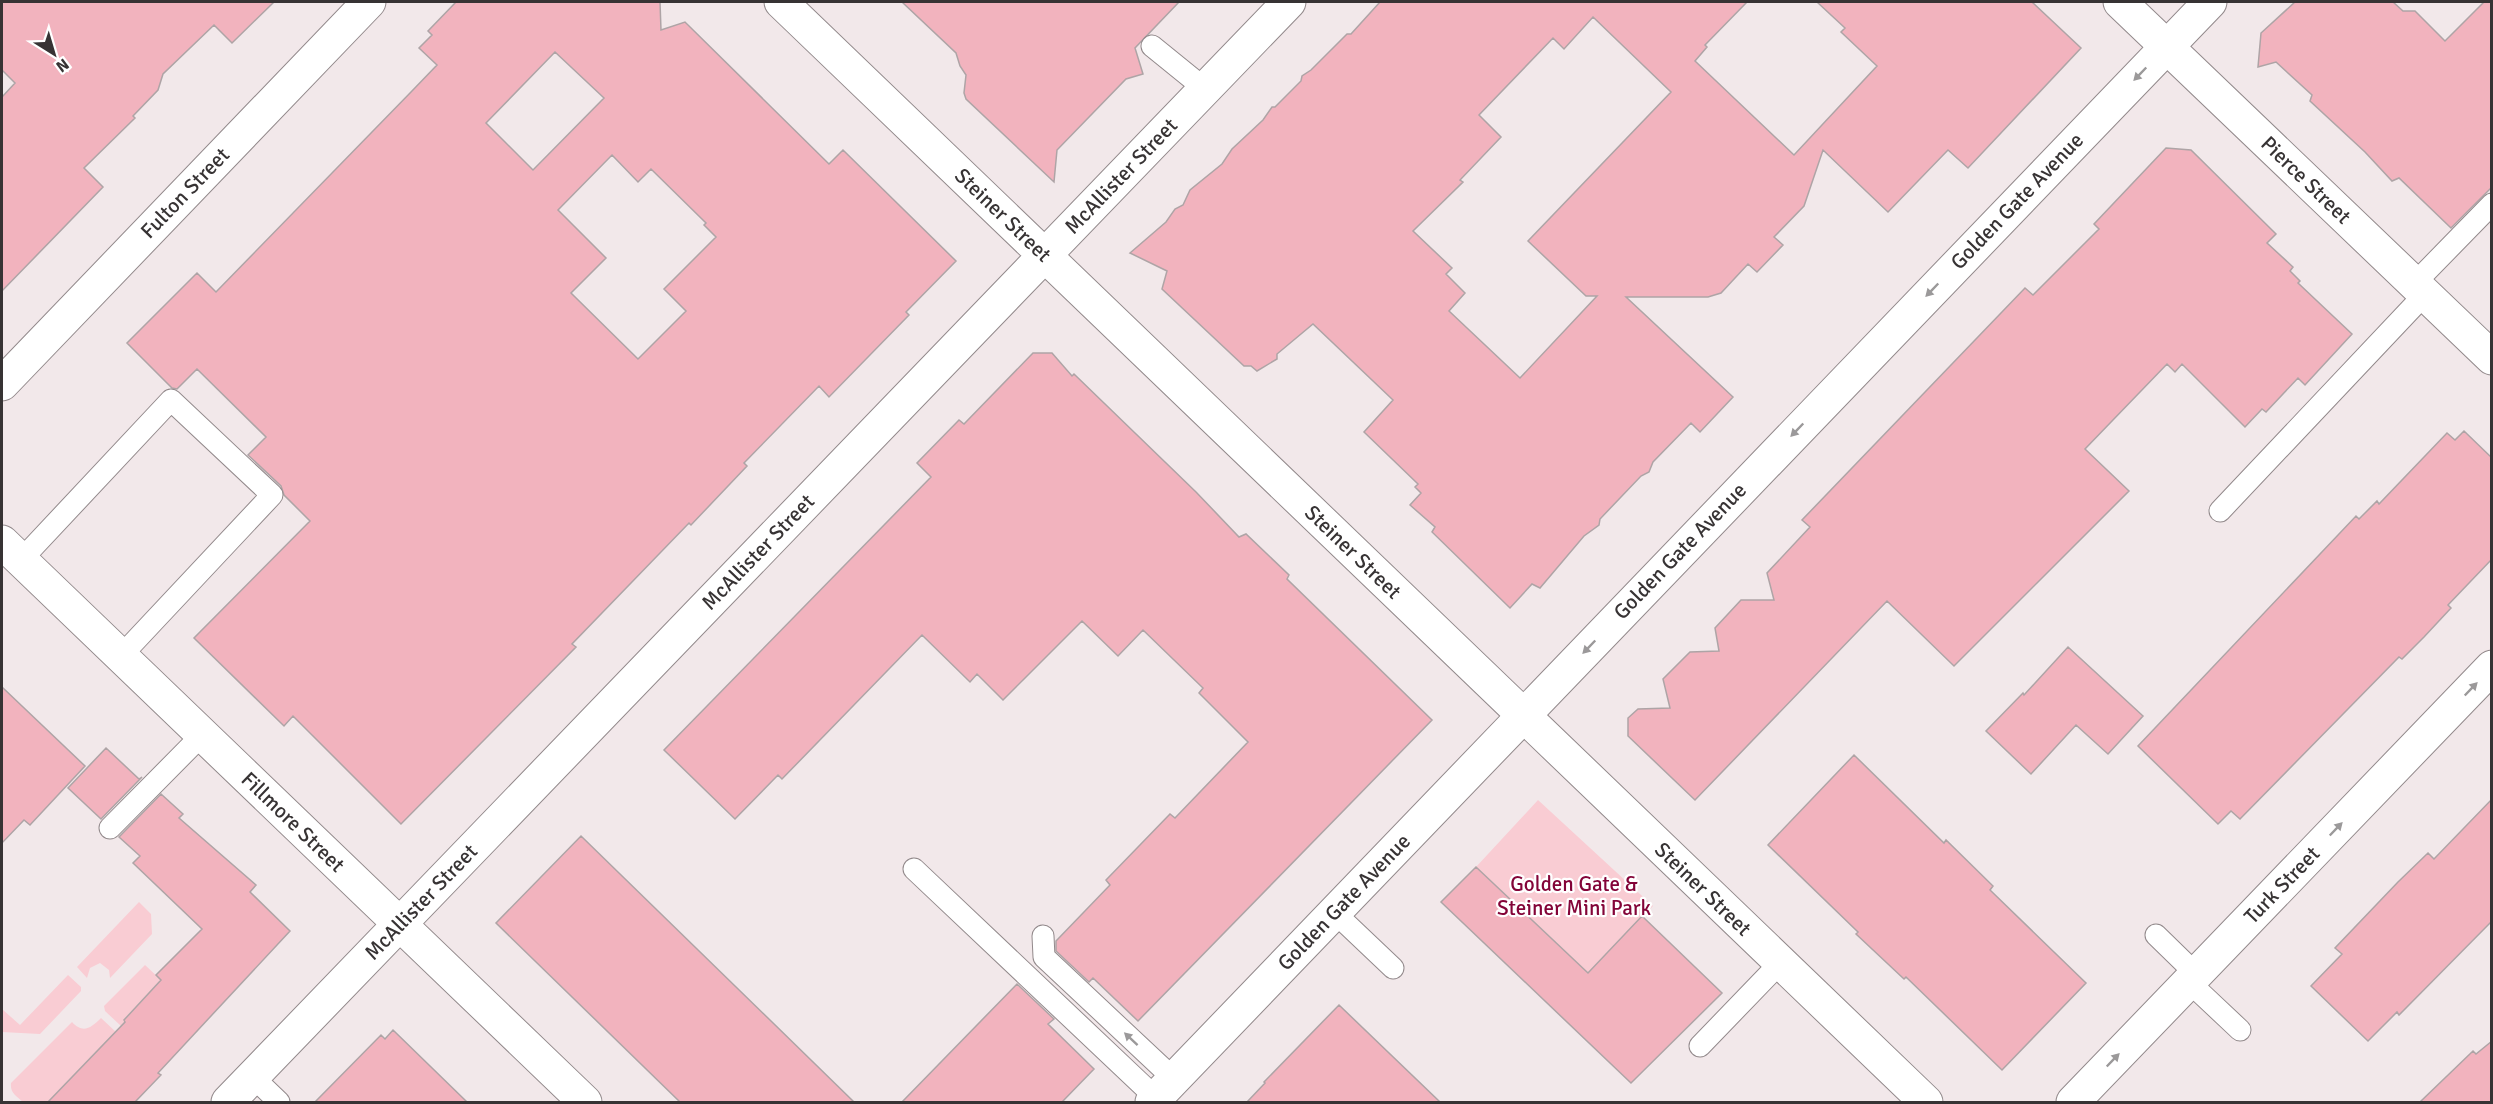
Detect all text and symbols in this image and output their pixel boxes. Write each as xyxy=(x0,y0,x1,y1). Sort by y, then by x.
north arrow xyxy=(24,24,84,84)
text: N xyxy=(52,54,73,77)
one-way arrow xyxy=(2133,66,2147,81)
street label: McAllister Street xyxy=(1059,113,1183,239)
street label: Golden Gate Avenue xyxy=(1945,127,2089,275)
street label: Pierce Street xyxy=(2256,131,2356,229)
street label: Fulton Street xyxy=(135,142,235,244)
street label: Steiner Street xyxy=(949,163,1057,267)
one-way arrow xyxy=(1926,282,1939,297)
one-way arrow xyxy=(1790,423,1804,437)
street label: Golden Gate Avenue xyxy=(1608,477,1752,625)
street label: McAllister Street xyxy=(696,489,820,615)
street label: Steiner Street xyxy=(1299,500,1407,604)
one-way arrow xyxy=(1582,639,1596,653)
one-way arrow xyxy=(2464,681,2478,696)
street label: Fillmore Street xyxy=(236,766,350,878)
one-way arrow xyxy=(2328,822,2342,836)
street label: Golden Gate Avenue xyxy=(1272,828,1416,976)
street label: Steiner Street xyxy=(1649,837,1757,941)
street label: McAllister Street xyxy=(359,839,483,965)
street label: Turk Street xyxy=(2239,841,2325,929)
park label: Golden Gate & Steiner Mini Park xyxy=(1497,871,1652,921)
one-way arrow xyxy=(1124,1033,1138,1047)
one-way arrow xyxy=(2106,1054,2120,1068)

